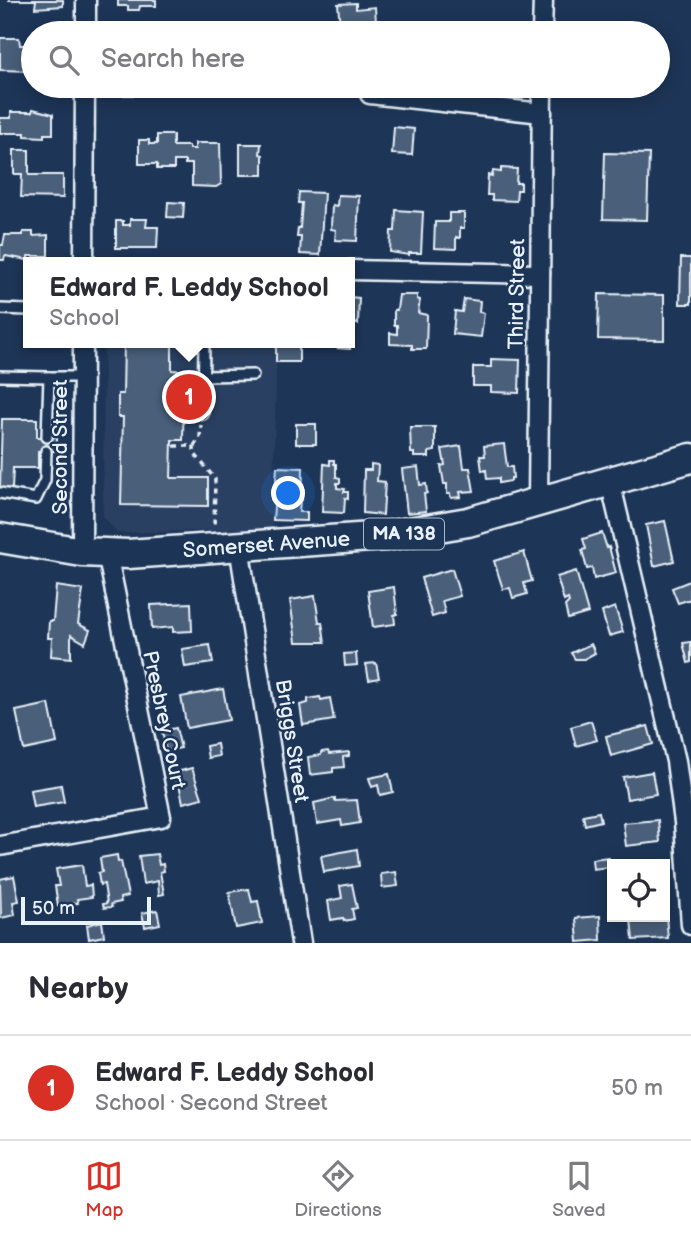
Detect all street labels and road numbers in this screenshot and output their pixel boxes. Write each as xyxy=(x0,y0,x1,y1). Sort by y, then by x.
street label: Third Street xyxy=(504,238,530,350)
street label: Second Street xyxy=(48,379,73,515)
road number: MA 138 xyxy=(364,519,444,550)
street label: Somerset Avenue xyxy=(182,526,351,563)
street label: Presbrey Court xyxy=(137,649,191,792)
street label: Briggs Street xyxy=(270,678,314,805)

